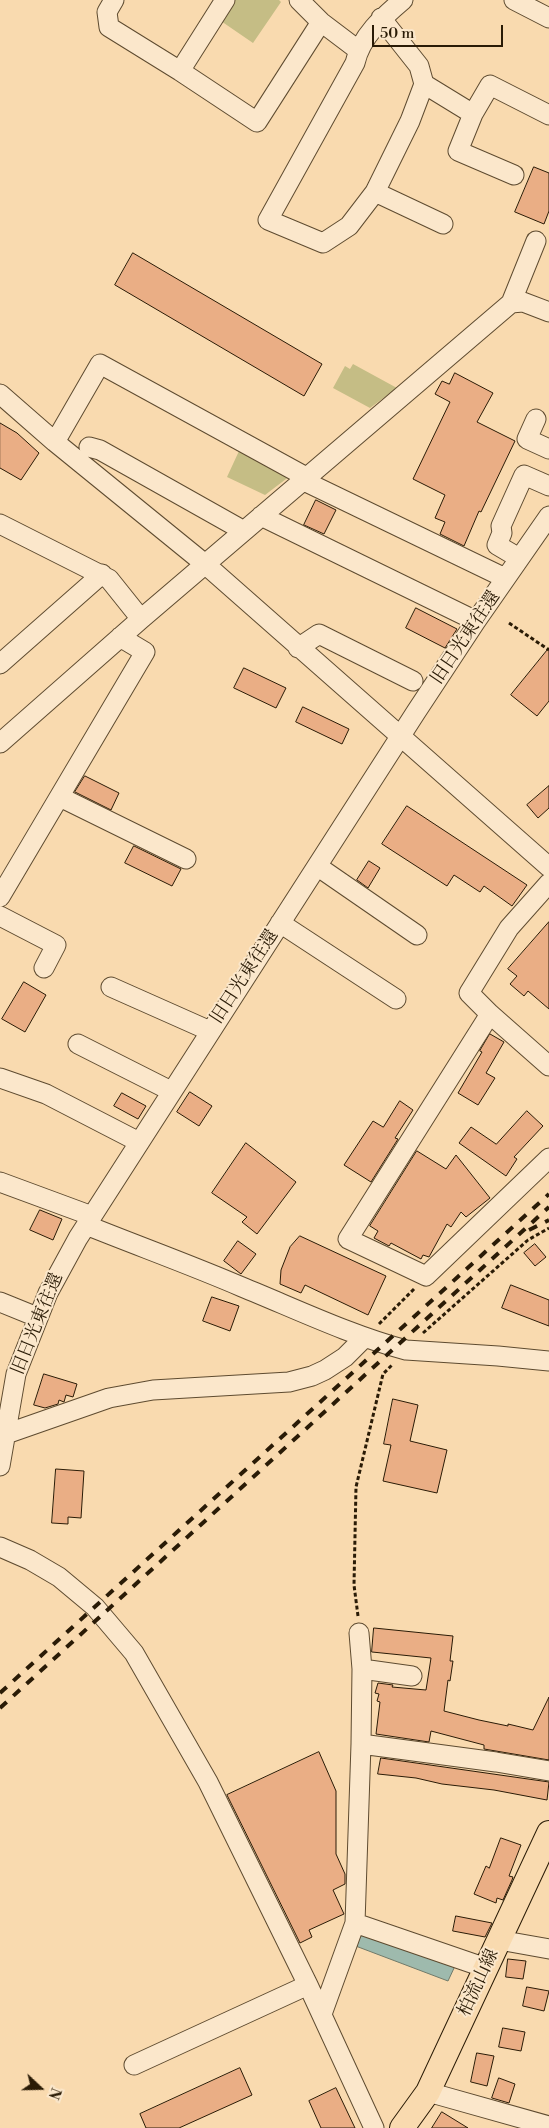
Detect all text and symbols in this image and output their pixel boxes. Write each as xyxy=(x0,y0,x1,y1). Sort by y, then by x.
scale bar xyxy=(374,15,505,47)
text: 50 m xyxy=(380,24,414,43)
street label: 旧日光東往還 xyxy=(427,587,505,689)
street label: 旧日光東往還 xyxy=(207,926,283,1028)
street label: 旧日光東往還 xyxy=(8,1270,68,1378)
street label: 柏流山線 xyxy=(454,1946,504,2020)
north arrow xyxy=(15,2063,65,2113)
text: N xyxy=(44,2085,64,2102)

